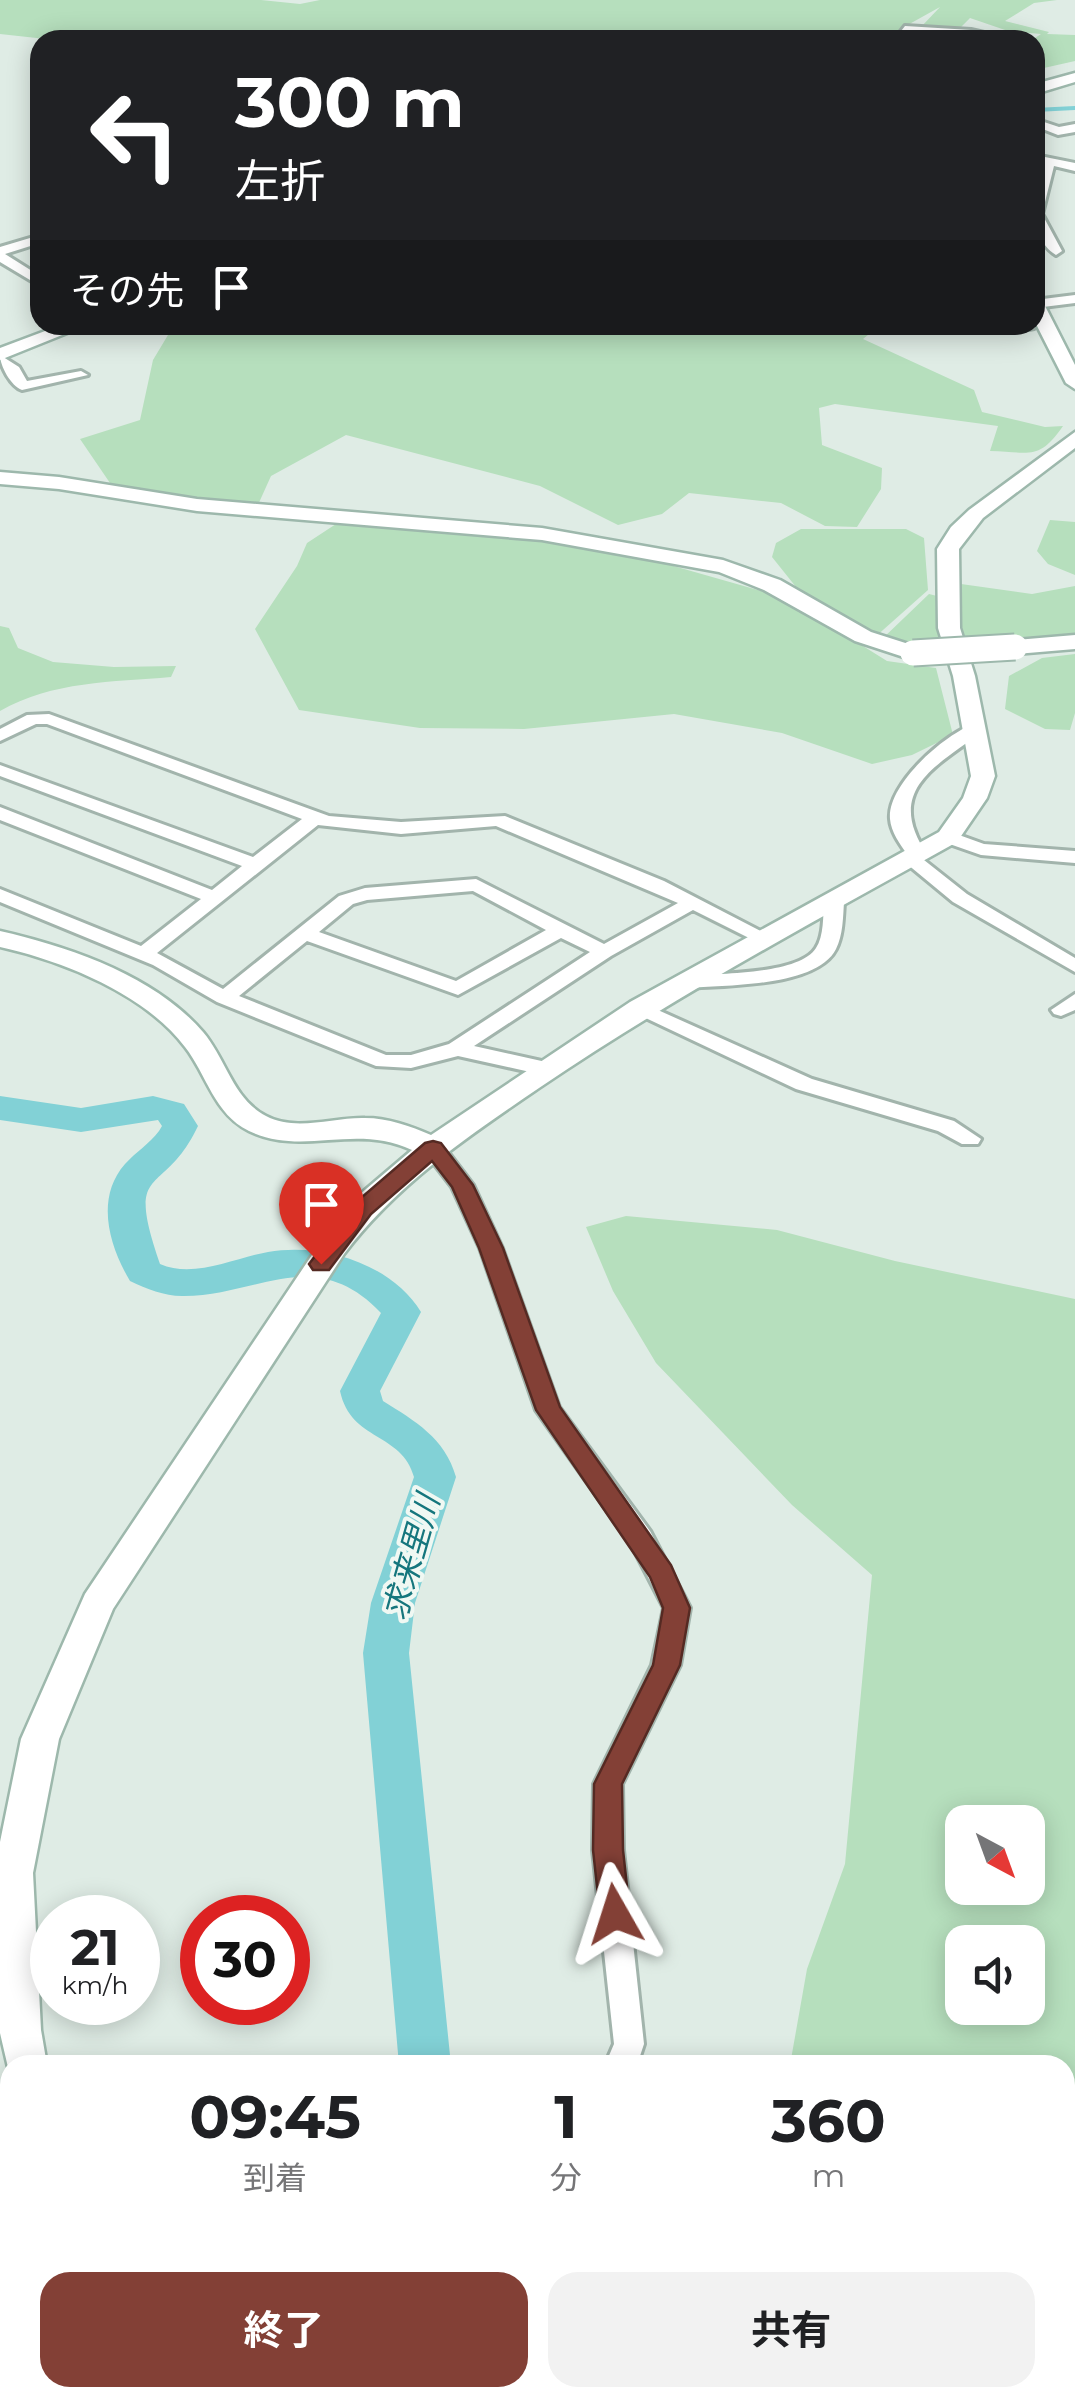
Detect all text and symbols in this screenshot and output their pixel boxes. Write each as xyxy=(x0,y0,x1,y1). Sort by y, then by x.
text: 300 m xyxy=(235,59,465,145)
icon: left xyxy=(70,70,200,200)
text: 左折 xyxy=(235,153,325,208)
icon: arrive xyxy=(204,260,259,315)
text: その先 xyxy=(70,267,184,314)
pin xyxy=(279,1162,364,1265)
icon: arrive xyxy=(294,1177,349,1232)
water label: 求来里川 xyxy=(375,1487,448,1624)
north arrow xyxy=(945,1805,1045,1905)
map controls xyxy=(945,1805,1045,2025)
position arrow xyxy=(563,1862,667,1966)
speed limit sign: 30 xyxy=(180,1895,310,2025)
text: 21 xyxy=(70,1917,120,1978)
button: sound xyxy=(945,1925,1045,2025)
text: km/h xyxy=(62,1970,128,2000)
text: 09:45 xyxy=(189,2080,361,2153)
text: 1 xyxy=(554,2080,578,2153)
text: 360 xyxy=(771,2084,886,2157)
text: m xyxy=(812,2156,846,2195)
text: 到着 xyxy=(243,2158,307,2197)
text: 分 xyxy=(550,2158,582,2197)
button: 終了 xyxy=(40,2272,528,2387)
button: 共有 xyxy=(548,2272,1035,2387)

